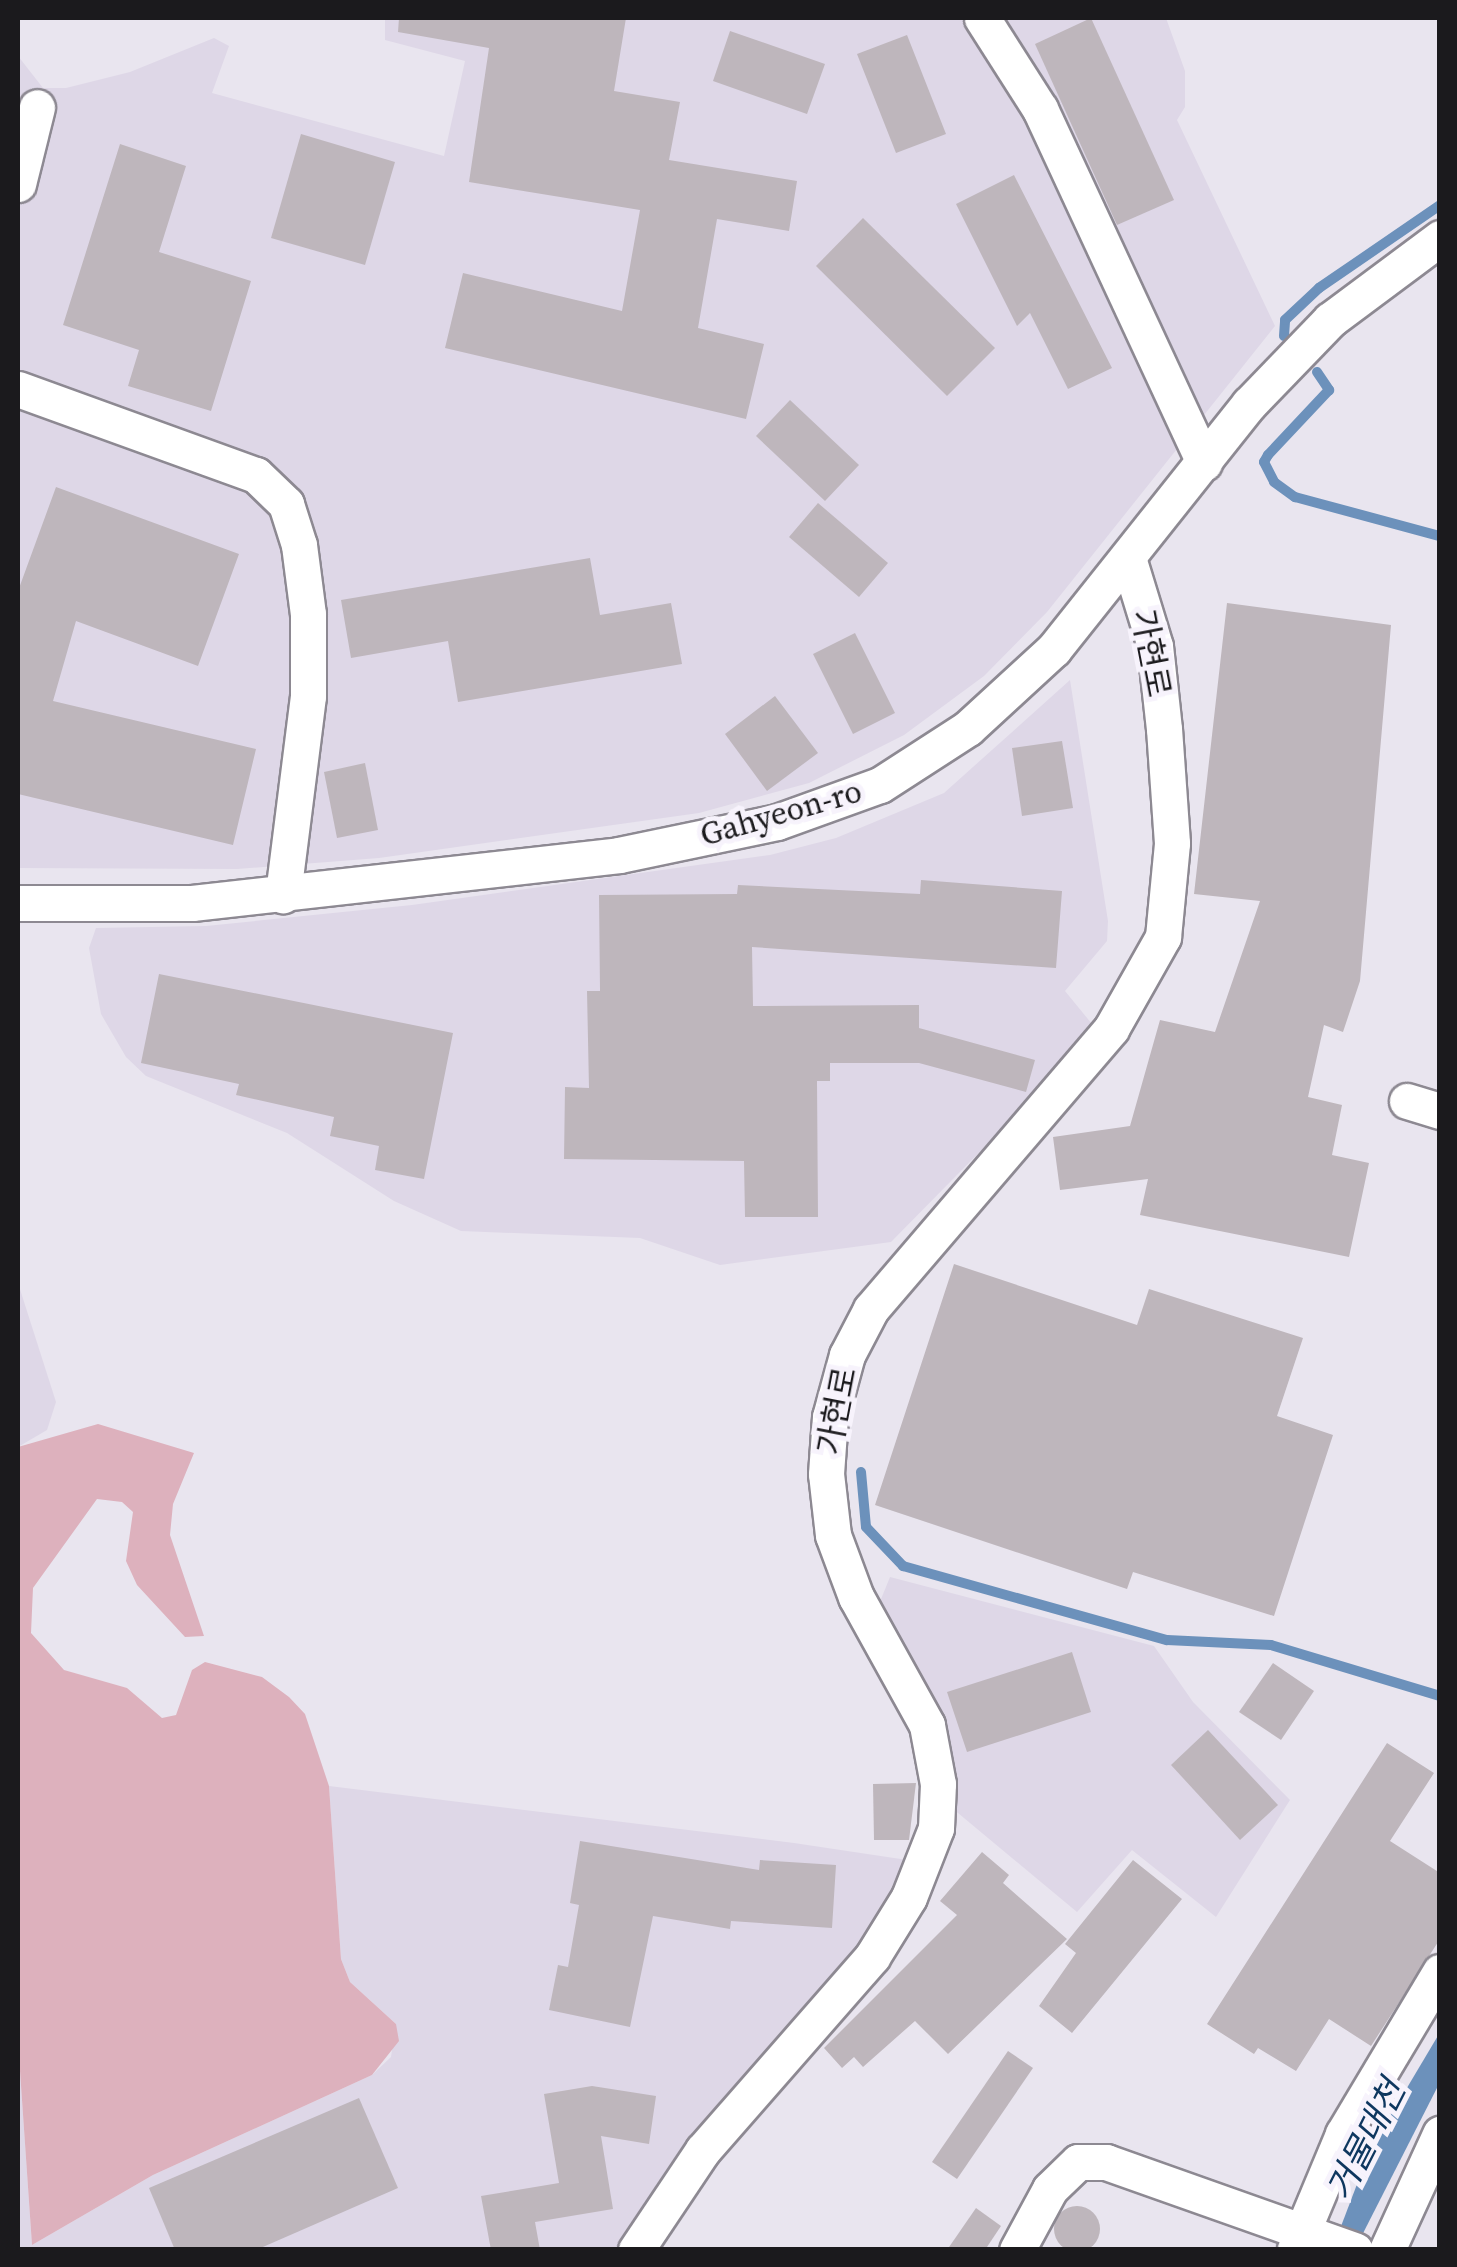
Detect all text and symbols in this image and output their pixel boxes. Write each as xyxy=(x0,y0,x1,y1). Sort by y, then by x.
street label: 가현로 xyxy=(1124,606,1178,700)
street label: Gahyeon-ro xyxy=(696,772,866,854)
street label: 가현로 xyxy=(810,1364,864,1458)
water label: 거물대천 xyxy=(1318,2073,1414,2207)

